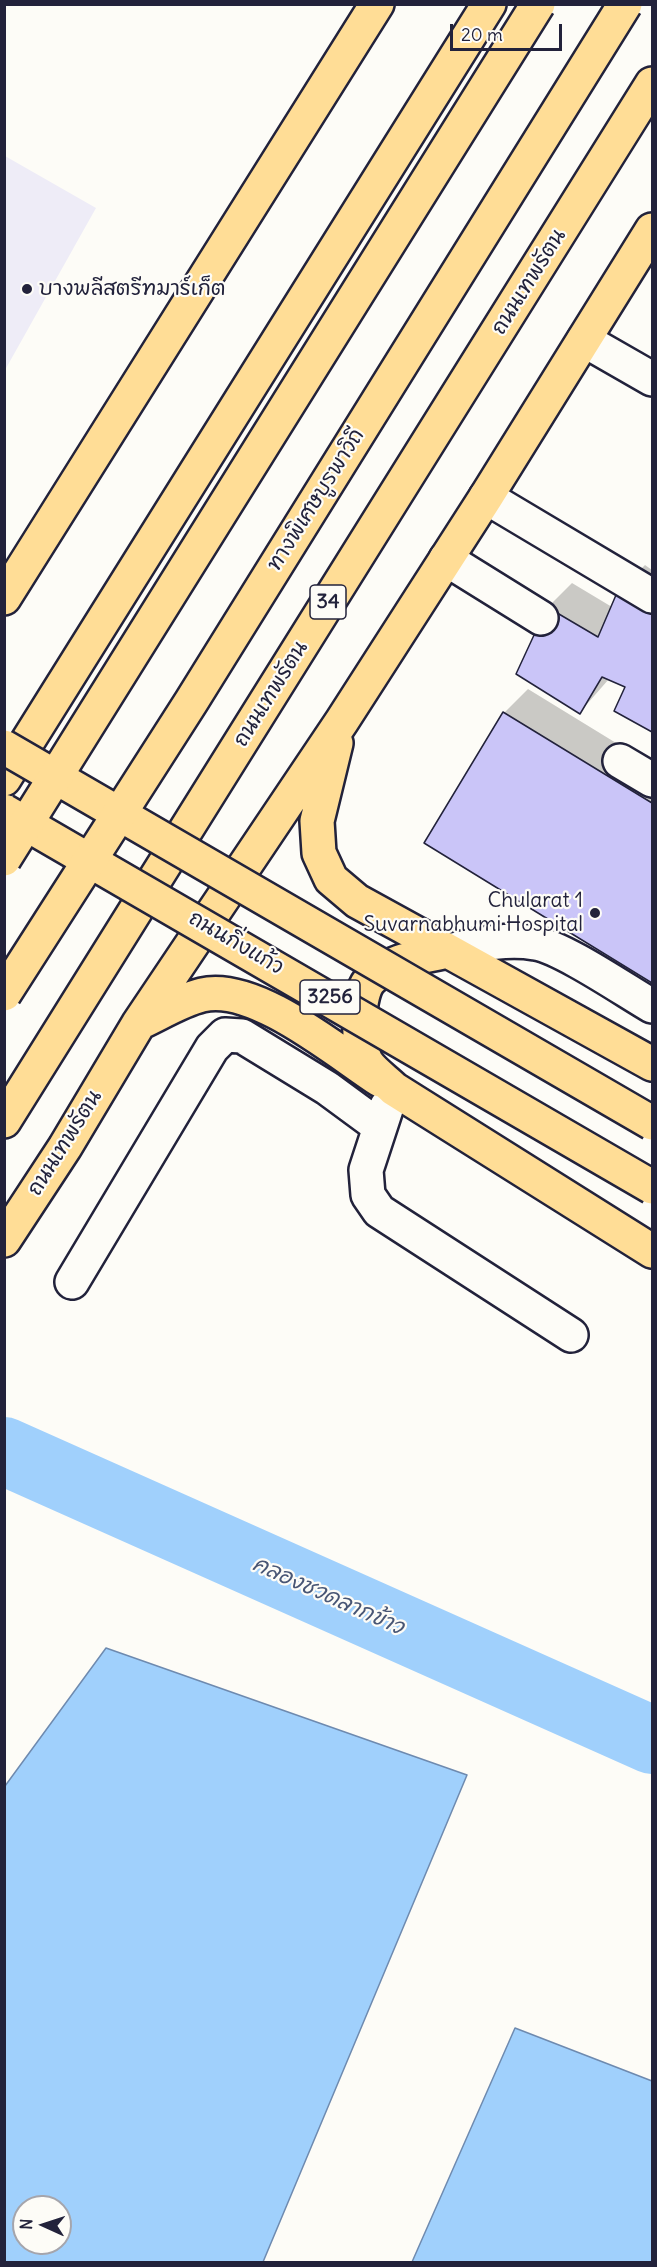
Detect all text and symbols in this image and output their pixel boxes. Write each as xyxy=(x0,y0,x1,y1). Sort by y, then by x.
scale bar xyxy=(453,12,566,50)
text: 20 m xyxy=(461,23,503,46)
street label: ถนนเทพรัตน xyxy=(487,225,571,339)
place label: บางพลีสตรีทมาร์เก็ต xyxy=(39,276,226,302)
marker: บางพลีสตรีทมาร์เก็ต xyxy=(20,282,34,296)
street label: ทางพิเศษบูรพาวิถี xyxy=(262,424,370,576)
road number: 34 xyxy=(310,585,346,619)
street label: ถนนเทพรัตน xyxy=(229,637,313,751)
place label: Chularat 1 Suvarnabhumi Hospital xyxy=(363,888,583,938)
street label: ถนนกิ่งแก้ว xyxy=(184,906,288,980)
marker: Chularat 1 Suvarnabhumi Hospital xyxy=(588,906,602,920)
road number: 3256 xyxy=(300,980,360,1014)
street label: ถนนเทพรัตน xyxy=(23,1086,107,1200)
water label: คลองชวดลากข้าว xyxy=(248,1551,408,1641)
north arrow xyxy=(12,2195,72,2255)
text: N xyxy=(16,2218,36,2230)

